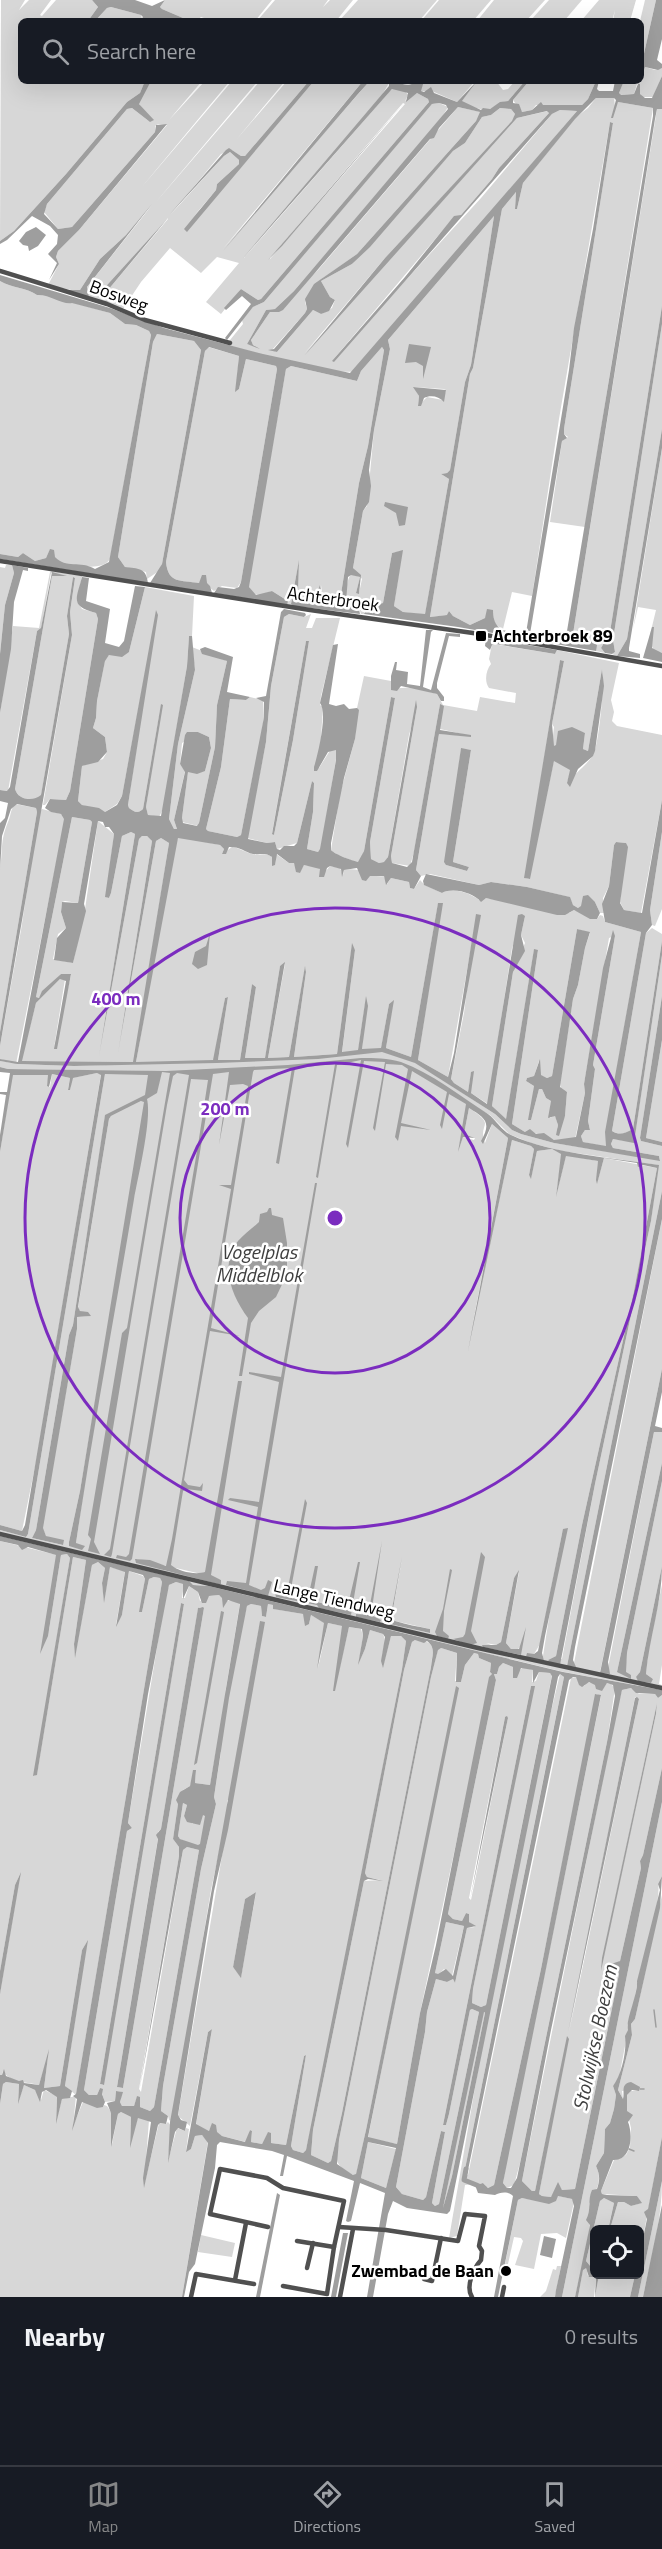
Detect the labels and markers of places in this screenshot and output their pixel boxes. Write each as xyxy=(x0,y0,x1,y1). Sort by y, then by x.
place label: Achterbroek 89 xyxy=(493,622,613,649)
marker: Achterbroek 89 xyxy=(474,629,488,643)
centre of rings xyxy=(325,1208,345,1228)
place label: Zwembad de Baan xyxy=(351,2257,494,2284)
marker: Zwembad de Baan xyxy=(499,2264,513,2278)

